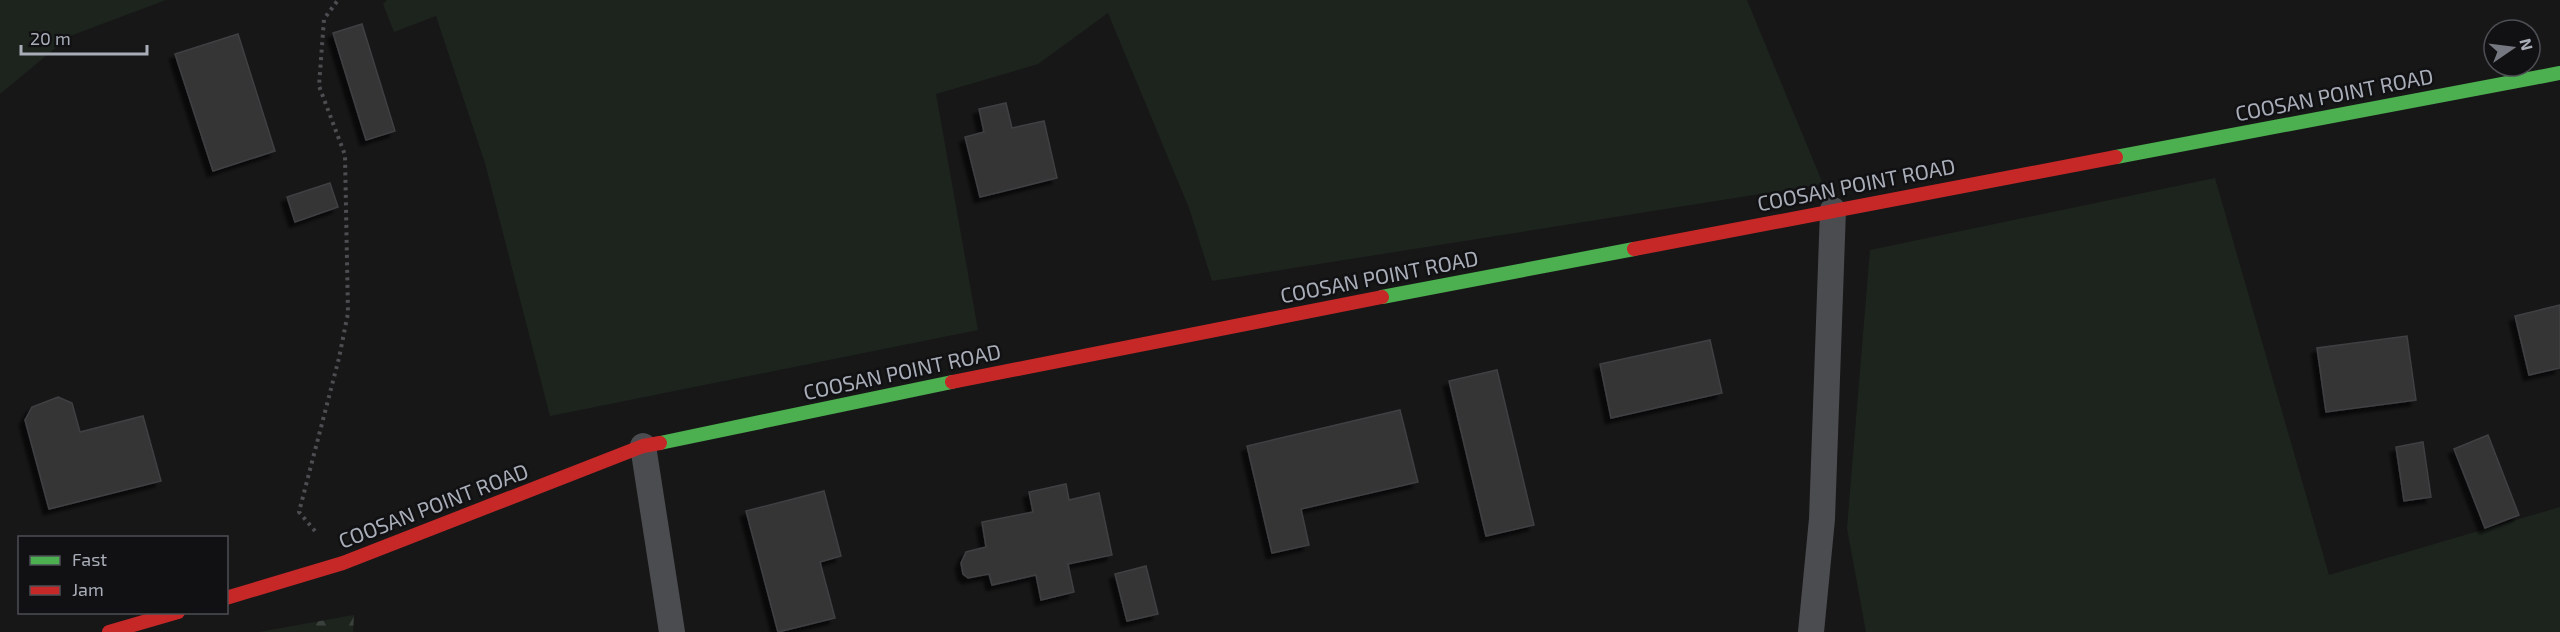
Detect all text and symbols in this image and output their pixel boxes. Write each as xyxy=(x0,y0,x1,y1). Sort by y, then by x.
scale bar xyxy=(21,18,147,56)
north arrow xyxy=(2482,18,2542,78)
text: 20 m xyxy=(30,27,71,49)
text: N xyxy=(2516,36,2538,52)
street label: COOSAN POINT ROAD xyxy=(2233,63,2435,125)
street label: COOSAN POINT ROAD xyxy=(1755,153,1957,215)
street label: COOSAN POINT ROAD xyxy=(1278,245,1480,307)
street label: COOSAN POINT ROAD xyxy=(801,338,1003,404)
street label: COOSAN POINT ROAD xyxy=(335,457,531,553)
legend xyxy=(18,536,228,614)
text: Fast xyxy=(72,548,107,570)
text: Jam xyxy=(72,578,104,600)

